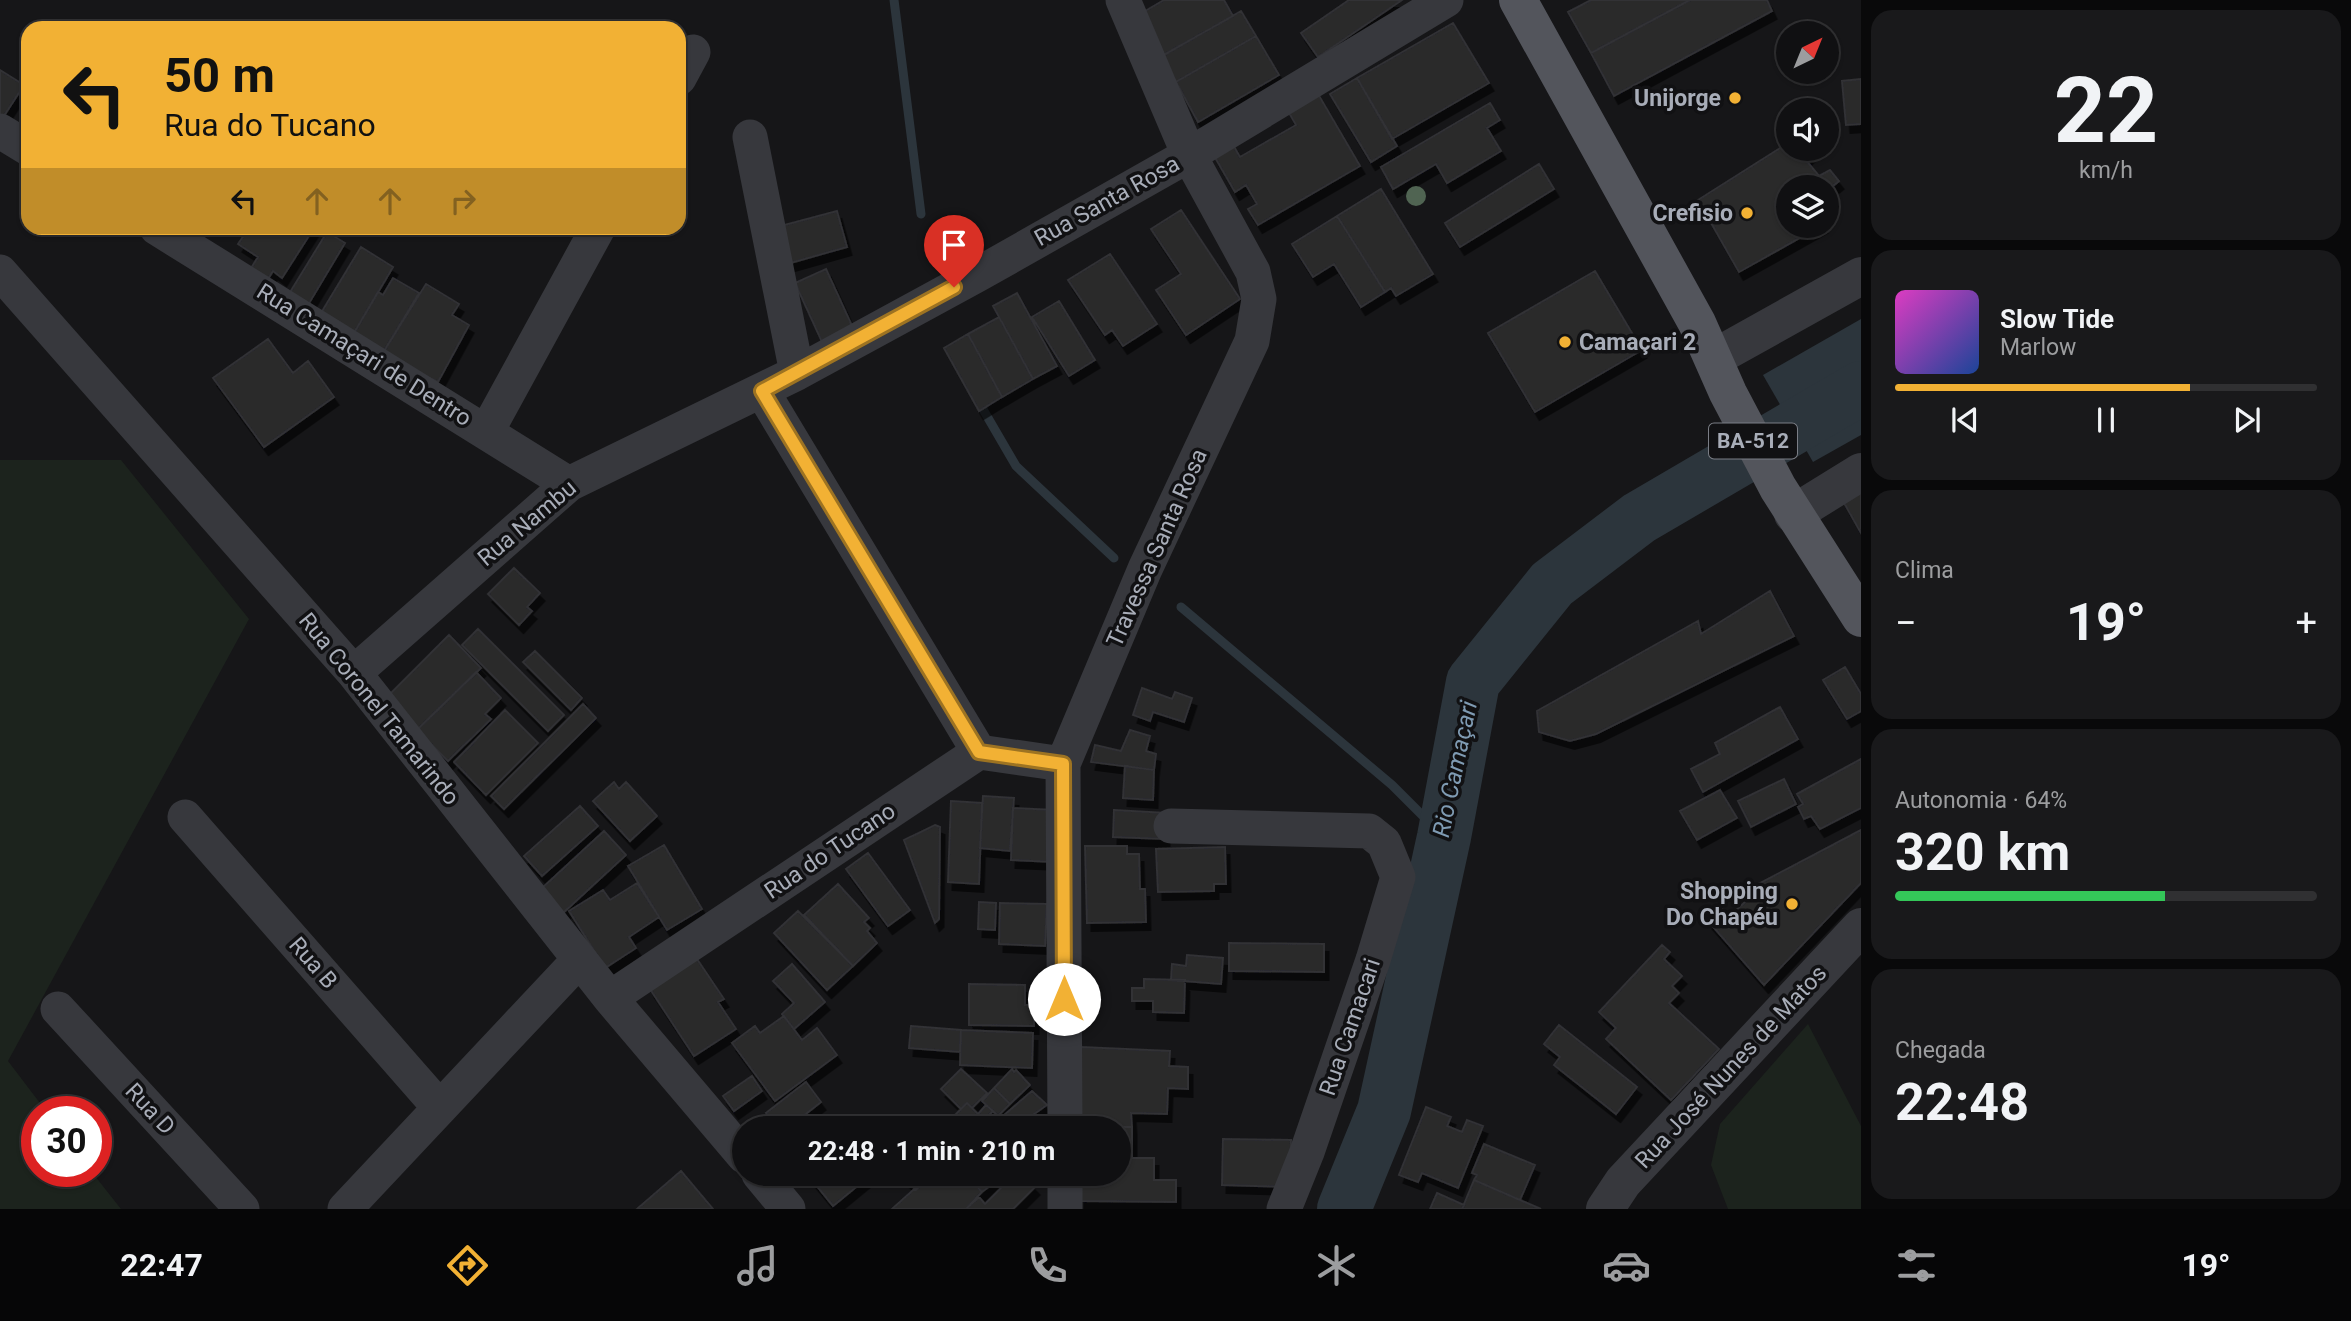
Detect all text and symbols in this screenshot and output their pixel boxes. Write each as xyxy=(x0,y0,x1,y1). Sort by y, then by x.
north arrow xyxy=(1776,21,1839,84)
map controls xyxy=(1776,21,1839,238)
text: 50 m xyxy=(164,47,275,104)
icon: left xyxy=(49,49,140,140)
text: 22 xyxy=(2054,58,2158,164)
place label: Unijorge xyxy=(1634,85,1721,112)
marker: Unijorge xyxy=(1727,90,1743,106)
button: sound xyxy=(1776,98,1839,161)
text: Rua do Tucano xyxy=(164,106,376,144)
street label: Rua Santa Rosa xyxy=(1030,150,1184,252)
text: km/h xyxy=(2079,157,2133,184)
button: layers xyxy=(1776,175,1839,238)
icon: left xyxy=(225,182,263,220)
icon: ahead xyxy=(298,182,336,220)
icon: ahead xyxy=(371,182,409,220)
icon: right xyxy=(444,182,482,220)
place label: Crefisio xyxy=(1652,200,1733,227)
marker: Crefisio xyxy=(1739,205,1755,221)
pin xyxy=(924,215,984,287)
icon: arrive xyxy=(935,226,973,264)
street label: Rua Camaçari de Dentro xyxy=(252,278,476,432)
text: Slow Tide xyxy=(2000,304,2114,334)
place label: Camaçari 2 xyxy=(1579,329,1696,356)
marker: Camaçari 2 xyxy=(1557,334,1573,350)
text: Marlow xyxy=(2000,334,2076,361)
icon: previous xyxy=(1946,401,1984,439)
icon: pause xyxy=(2087,401,2125,439)
icon: next xyxy=(2228,401,2266,439)
road number: BA-512 xyxy=(1709,424,1797,458)
street label: Travessa Santa Rosa xyxy=(1101,445,1213,651)
street label: Rua Nambu xyxy=(472,474,582,572)
text: Clima xyxy=(1895,557,1954,584)
text: 19° xyxy=(2066,592,2146,653)
text: − xyxy=(1895,601,1917,645)
text: + xyxy=(2295,601,2317,645)
street label: Rua Coronel Tamarindo xyxy=(293,607,465,811)
water label: Rio Camaçari xyxy=(1427,698,1483,840)
text: Autonomia · 64% xyxy=(1895,787,2067,814)
street label: Rua do Tucano xyxy=(759,797,901,905)
text: 320 km xyxy=(1895,822,2070,883)
place label: Shopping Do Chapéu xyxy=(1666,878,1778,931)
marker: Shopping Do Chapéu xyxy=(1784,896,1800,912)
street label: Rua B xyxy=(283,932,343,994)
street label: Rua Camacari xyxy=(1314,955,1386,1099)
street label: Rua José Nunes de Matos xyxy=(1630,960,1832,1174)
position arrow xyxy=(1027,962,1101,1036)
text: Chegada xyxy=(1895,1037,1986,1064)
text: 22:48 xyxy=(1895,1072,2029,1133)
street label: Rua D xyxy=(120,1078,180,1140)
speed limit sign: 30 xyxy=(21,1096,112,1187)
text: 22:48 · 1 min · 210 m xyxy=(808,1136,1055,1166)
icon: directions xyxy=(443,1241,492,1290)
icon: music xyxy=(733,1241,782,1290)
icon: phone xyxy=(1023,1241,1072,1290)
icon: climate xyxy=(1312,1241,1361,1290)
icon: car xyxy=(1602,1241,1651,1290)
icon: filters xyxy=(1892,1241,1941,1290)
text: 22:47 xyxy=(120,1246,203,1284)
text: 19° xyxy=(2181,1246,2231,1284)

